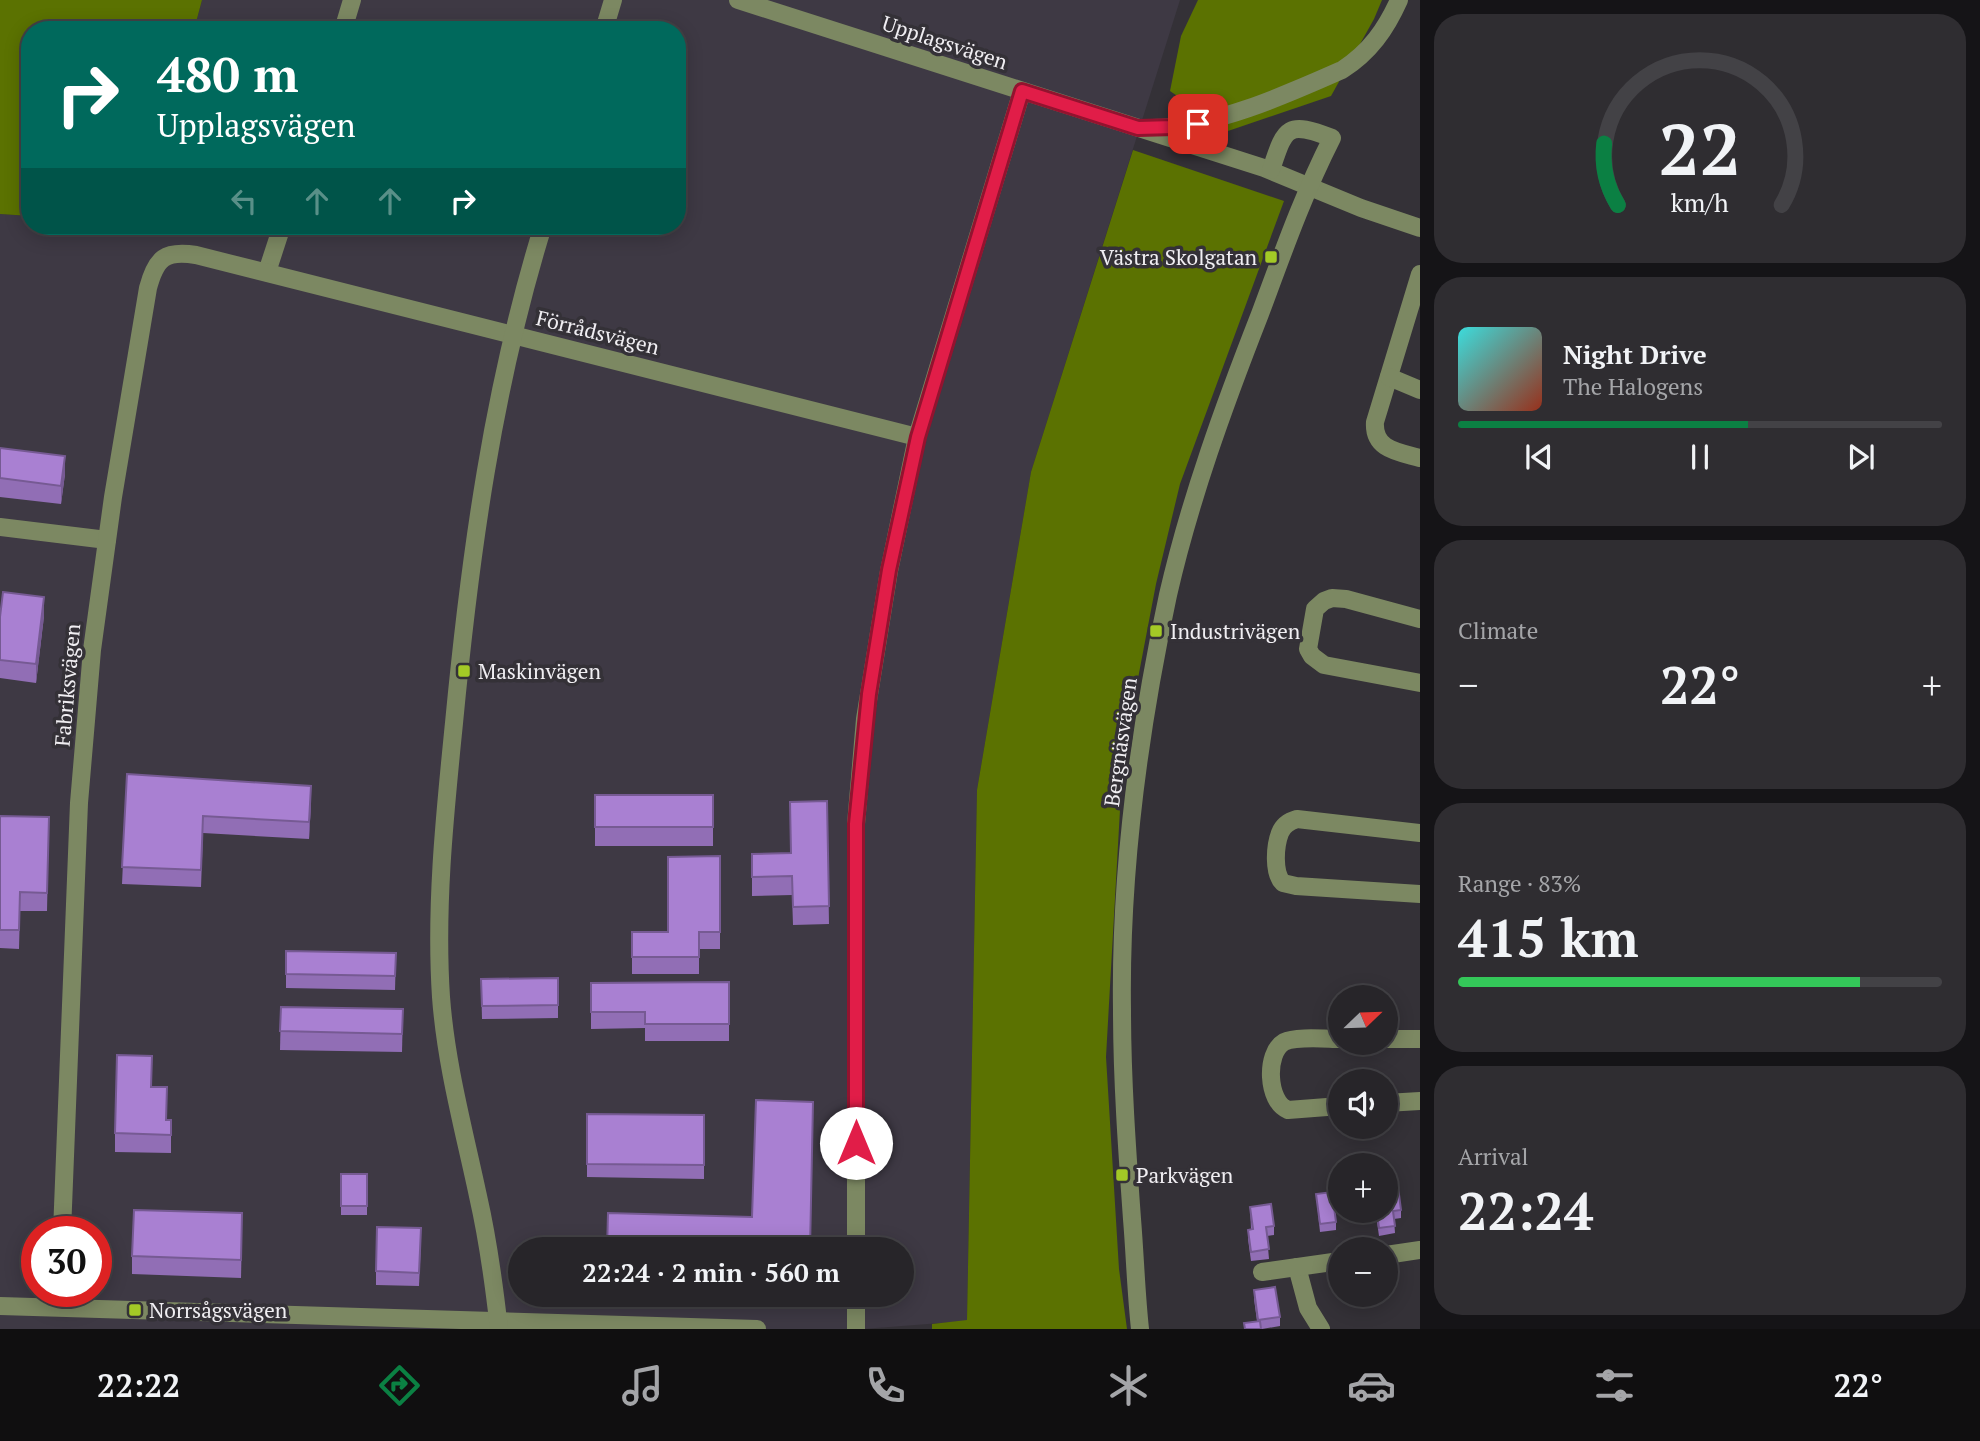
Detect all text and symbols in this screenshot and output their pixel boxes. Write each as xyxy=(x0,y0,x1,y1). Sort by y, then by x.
street label: Upplagsvägen xyxy=(879,9,1012,76)
text: 480 m xyxy=(157,41,299,106)
icon: right xyxy=(42,49,133,140)
pin xyxy=(1168,94,1228,154)
text: 22 xyxy=(1659,99,1741,196)
text: Upplagsvägen xyxy=(157,104,356,146)
icon: arrive xyxy=(1179,105,1217,143)
icon: left xyxy=(225,182,263,220)
icon: ahead xyxy=(298,182,336,220)
icon: ahead xyxy=(371,182,409,220)
icon: right xyxy=(444,182,482,220)
text: km/h xyxy=(1671,185,1729,218)
place label: Västra Skolgatan xyxy=(1100,243,1258,271)
marker: Västra Skolgatan xyxy=(1263,249,1279,265)
street label: Förrådsvägen xyxy=(534,303,663,361)
text: Night Drive xyxy=(1563,337,1707,371)
text: The Halogens xyxy=(1563,371,1703,402)
icon: previous xyxy=(1520,438,1558,476)
icon: pause xyxy=(1681,438,1719,476)
icon: next xyxy=(1842,438,1880,476)
text: Climate xyxy=(1458,615,1538,646)
place label: Industrivägen xyxy=(1170,617,1301,645)
street label: Fabriksvägen xyxy=(48,622,86,748)
marker: Industrivägen xyxy=(1148,623,1164,639)
text: 22° xyxy=(1660,650,1740,719)
place label: Maskinvägen xyxy=(478,657,601,685)
text: − xyxy=(1458,660,1478,710)
text: + xyxy=(1922,660,1942,710)
marker: Maskinvägen xyxy=(456,663,472,679)
street label: Bergnäsvägen xyxy=(1097,675,1143,808)
text: Range · 83% xyxy=(1458,868,1581,899)
text: 415 km xyxy=(1458,903,1639,972)
north arrow xyxy=(1328,985,1398,1055)
map controls xyxy=(1328,985,1398,1307)
button: sound xyxy=(1328,1069,1398,1139)
position arrow xyxy=(819,1106,893,1180)
text: Arrival xyxy=(1458,1141,1529,1172)
button: + xyxy=(1328,1153,1398,1223)
place label: Parkvägen xyxy=(1136,1161,1234,1189)
marker: Parkvägen xyxy=(1114,1167,1130,1183)
text: 22:24 xyxy=(1458,1176,1593,1245)
speed limit sign: 30 xyxy=(21,1216,112,1307)
button: − xyxy=(1328,1237,1398,1307)
text: 22:24 · 2 min · 560 m xyxy=(582,1255,840,1289)
place label: Norrsågsvägen xyxy=(149,1296,288,1324)
marker: Norrsågsvägen xyxy=(127,1302,143,1318)
icon: directions xyxy=(375,1361,424,1410)
icon: music xyxy=(618,1361,667,1410)
icon: phone xyxy=(861,1361,910,1410)
icon: climate xyxy=(1104,1361,1153,1410)
icon: car xyxy=(1347,1361,1396,1410)
icon: filters xyxy=(1590,1361,1639,1410)
text: 22:22 xyxy=(97,1364,180,1406)
text: 22° xyxy=(1833,1364,1883,1406)

